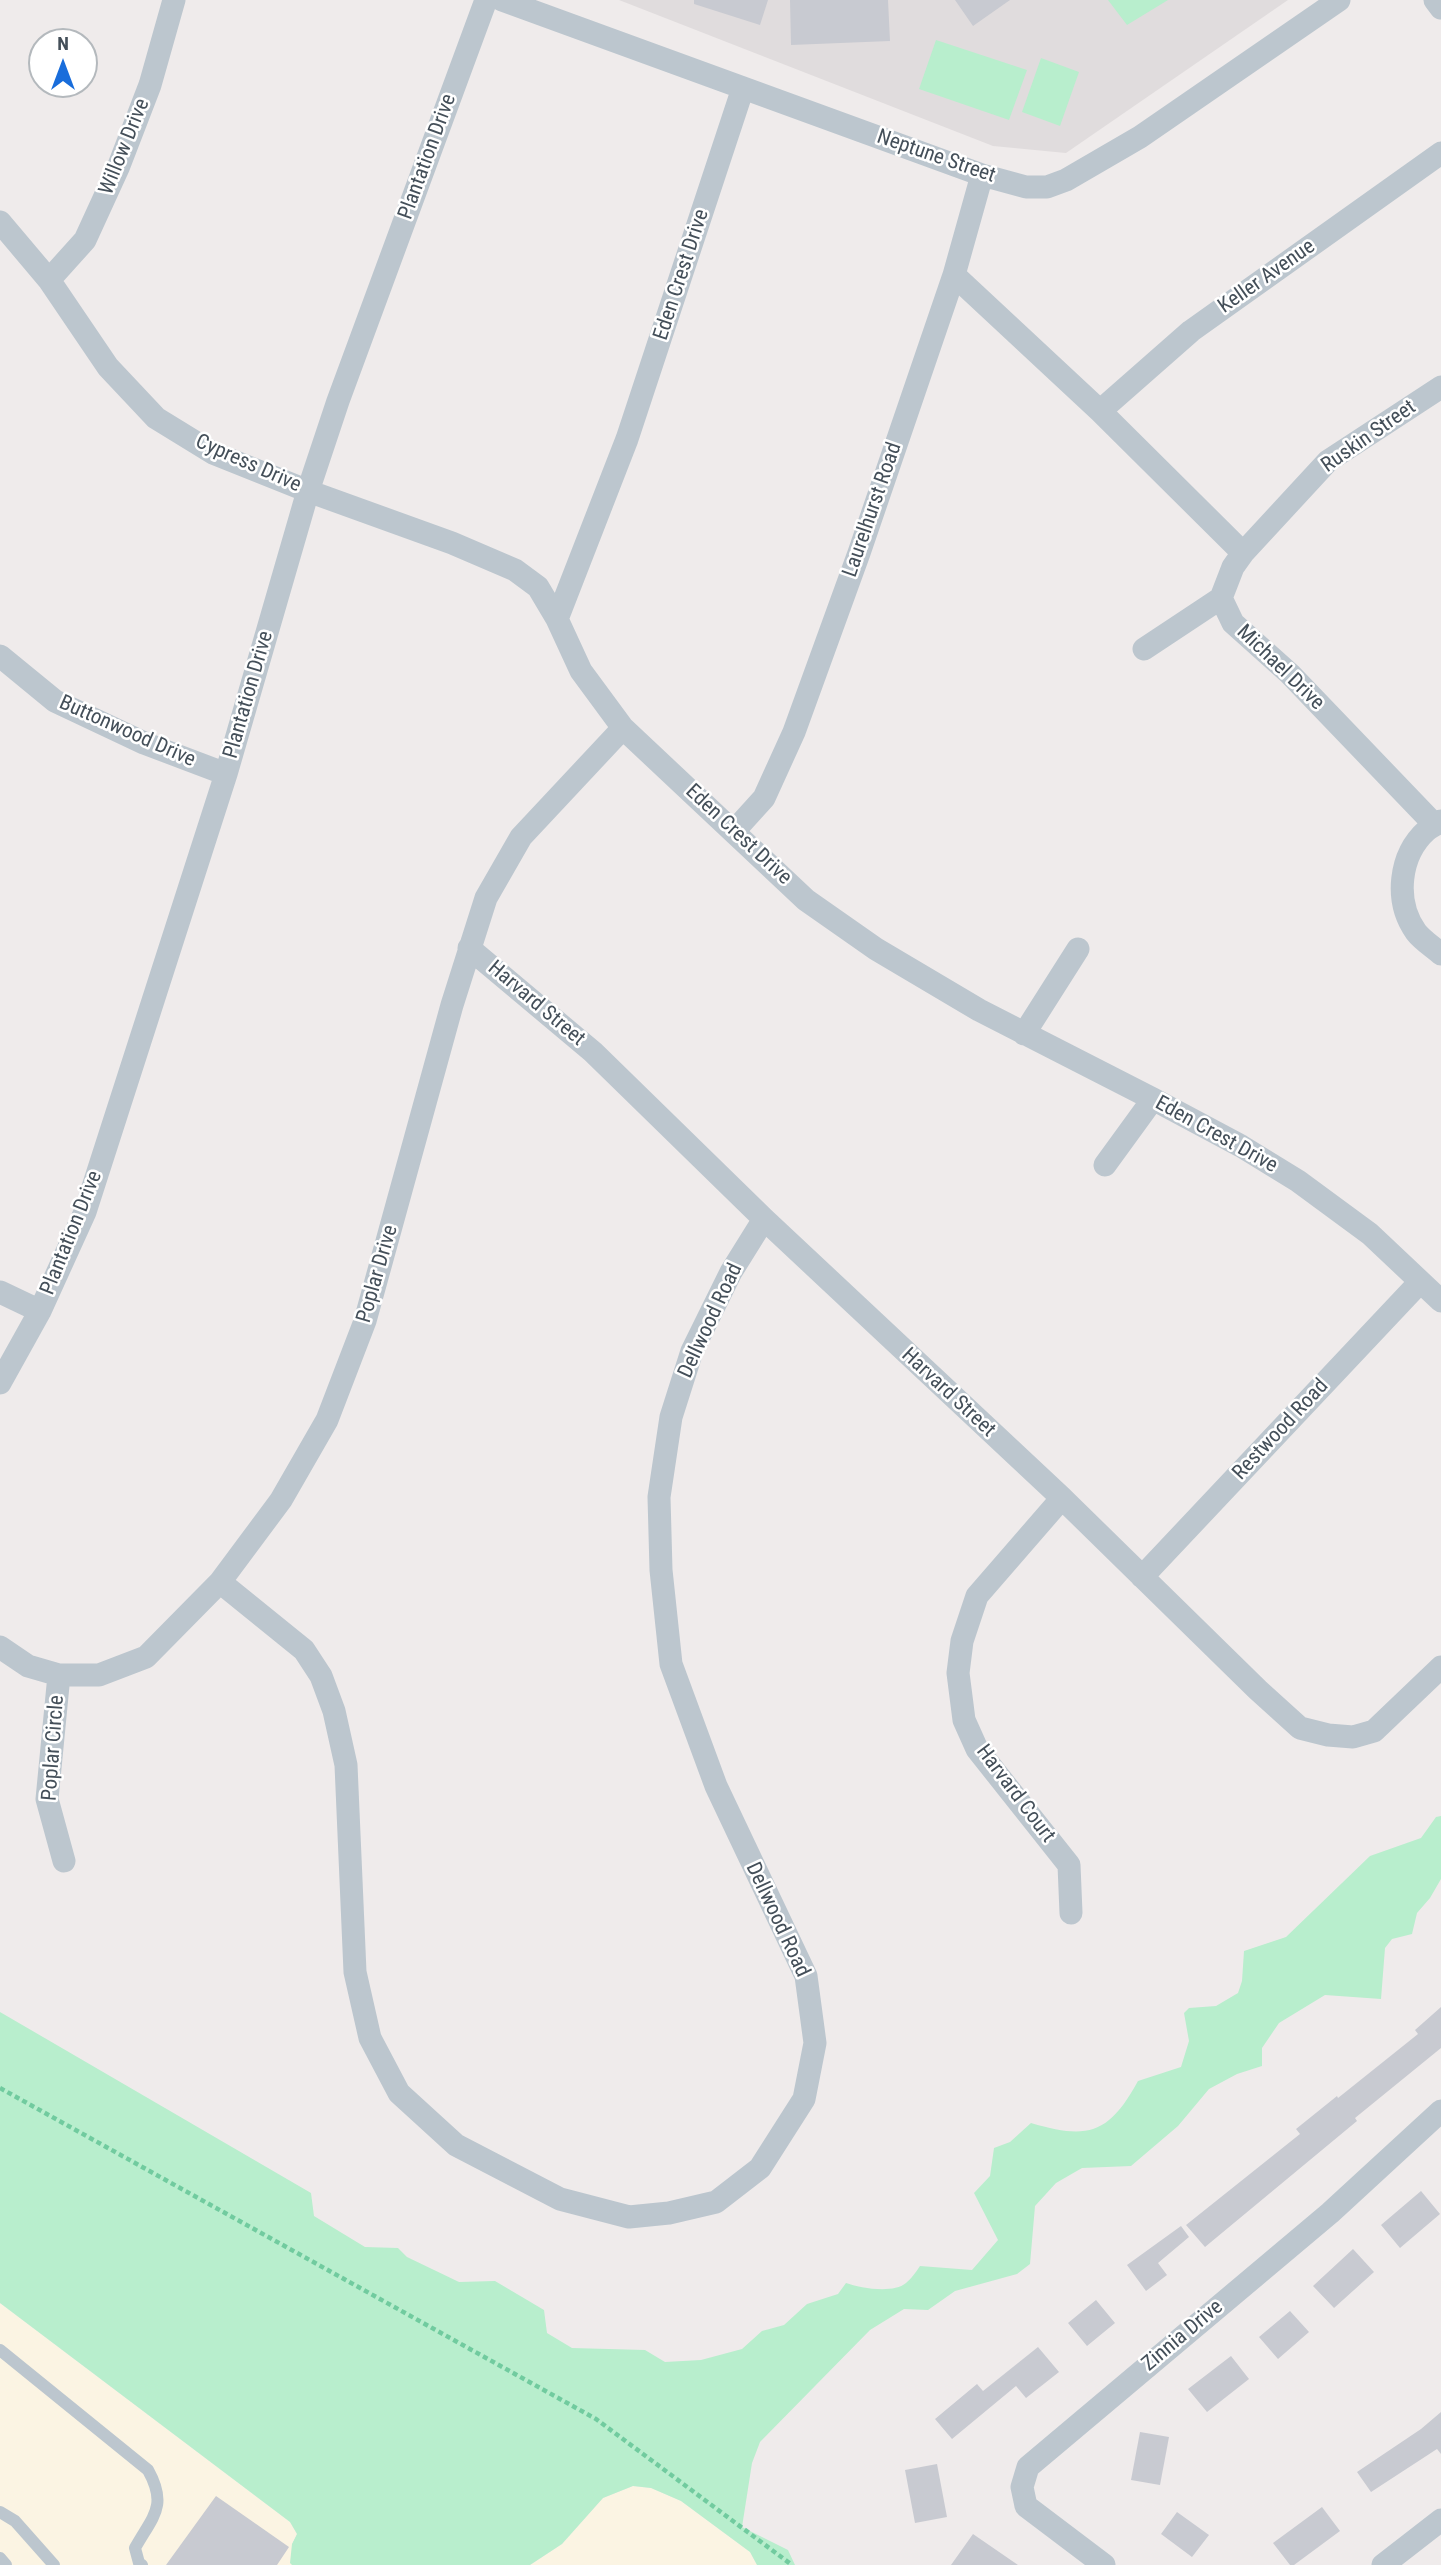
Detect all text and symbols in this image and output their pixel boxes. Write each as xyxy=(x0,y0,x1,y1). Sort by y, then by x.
north arrow xyxy=(28,28,98,98)
text: N xyxy=(57,32,69,55)
street label: Plantation Drive xyxy=(394,91,462,223)
street label: Willow Drive xyxy=(94,95,156,199)
street label: Neptune Street xyxy=(873,125,999,189)
street label: Eden Crest Drive xyxy=(649,206,715,344)
street label: Keller Avenue xyxy=(1214,235,1320,319)
street label: Ruskin Street xyxy=(1317,395,1421,479)
street label: Cypress Drive xyxy=(191,430,305,498)
street label: Laurelhurst Road xyxy=(838,439,908,581)
street label: Michael Drive xyxy=(1231,620,1329,716)
street label: Plantation Drive xyxy=(219,628,279,762)
street label: Buttonwood Drive xyxy=(55,691,199,773)
street label: Eden Crest Drive xyxy=(680,779,796,891)
street label: Harvard Street xyxy=(482,956,590,1052)
street label: Eden Crest Drive xyxy=(1150,1091,1282,1179)
street label: Plantation Drive xyxy=(36,1167,108,1299)
street label: Poplar Drive xyxy=(352,1222,404,1326)
street label: Dellwood Road xyxy=(673,1260,749,1382)
street label: Harvard Street xyxy=(896,1343,1000,1443)
street label: Restwood Road xyxy=(1228,1374,1334,1486)
street label: Poplar Circle xyxy=(38,1694,70,1802)
street label: Harvard Court xyxy=(970,1740,1060,1848)
street label: Dellwood Road xyxy=(739,1859,815,1981)
street label: Zinnia Drive xyxy=(1137,2295,1229,2377)

